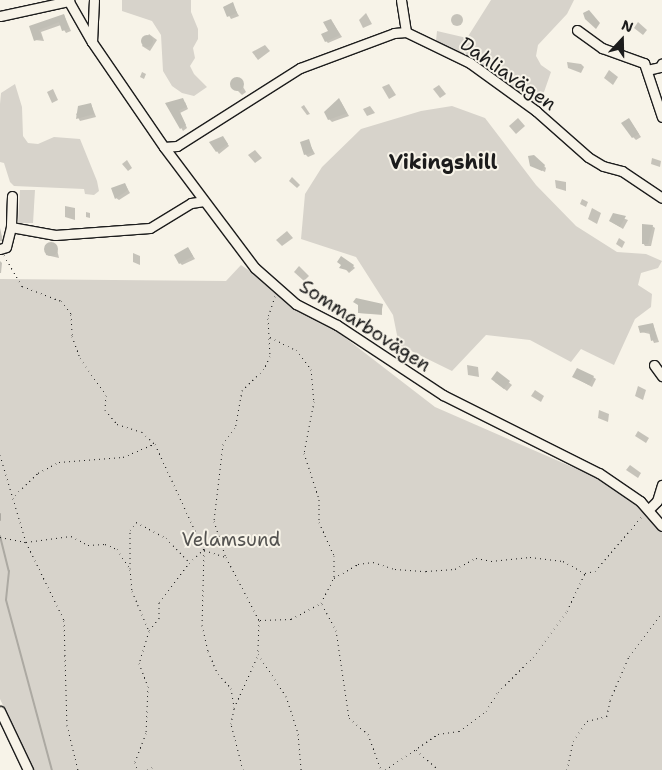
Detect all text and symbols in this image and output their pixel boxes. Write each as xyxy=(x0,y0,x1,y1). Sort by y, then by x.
north arrow xyxy=(597,15,647,65)
text: N xyxy=(619,16,636,36)
street label: Dahliavägen xyxy=(455,32,561,116)
district label: Vikingshill xyxy=(389,150,497,174)
street label: Sommarbovägen xyxy=(295,275,435,377)
park label: Velamsund xyxy=(181,529,281,551)

